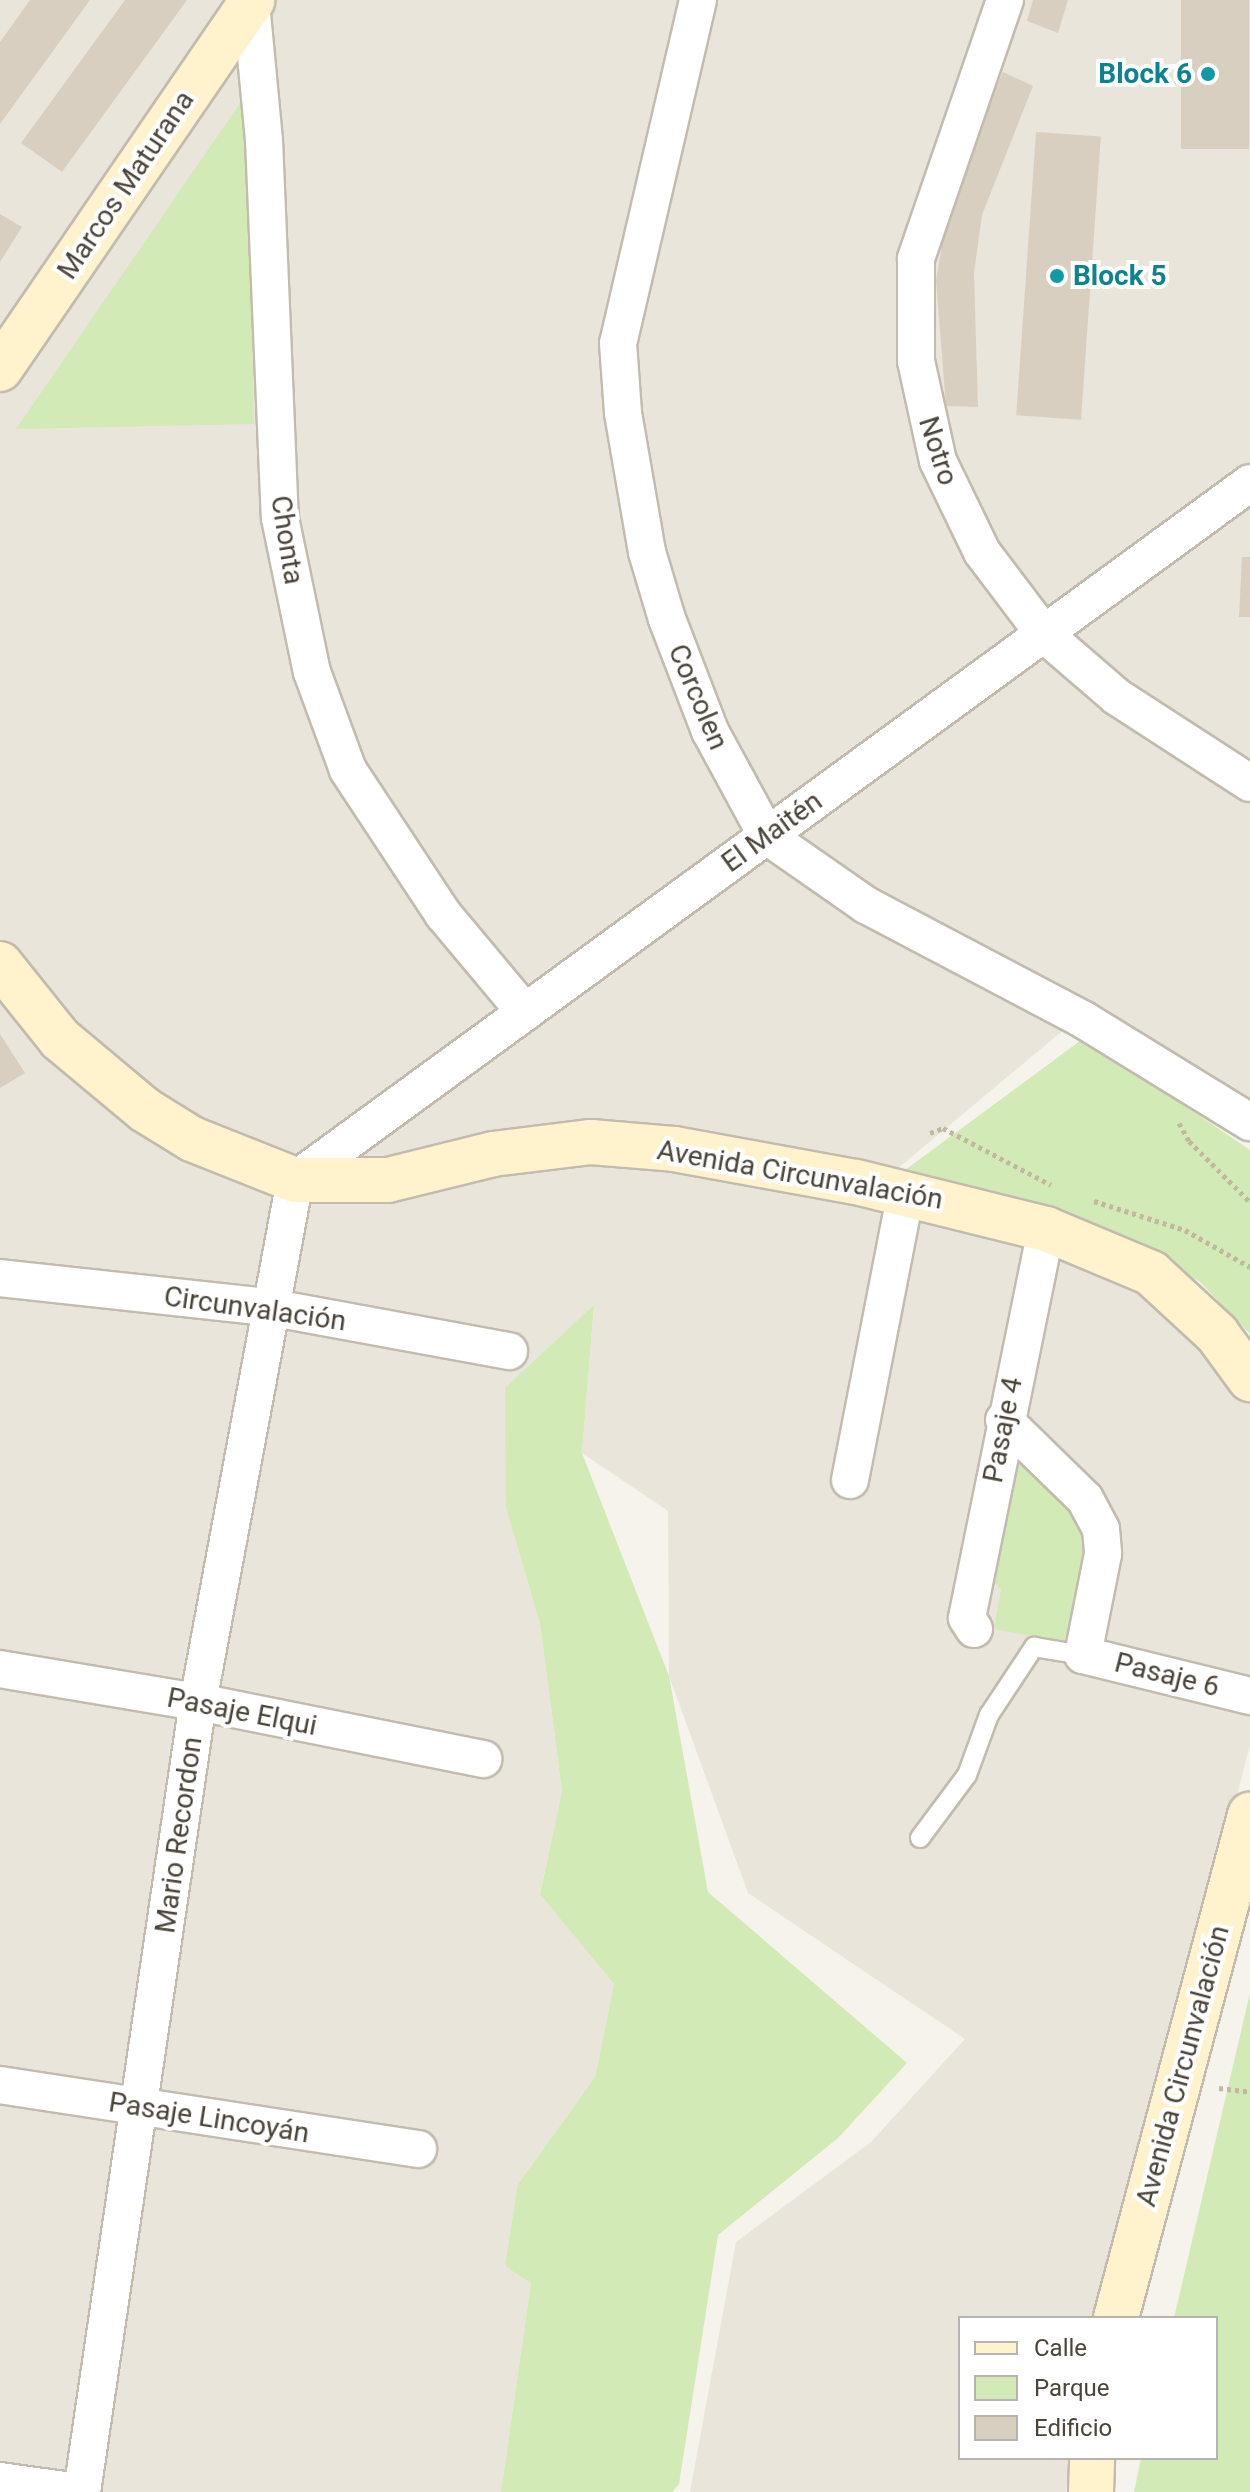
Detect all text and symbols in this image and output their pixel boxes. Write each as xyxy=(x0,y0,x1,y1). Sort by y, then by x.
place label: Block 6 xyxy=(1098,57,1192,91)
marker: Block 6 xyxy=(1199,65,1217,83)
street label: Marcos Maturana xyxy=(51,84,201,286)
place label: Block 5 xyxy=(1073,259,1167,293)
marker: Block 5 xyxy=(1048,267,1066,285)
street label: Notro xyxy=(911,412,965,490)
street label: Chonta xyxy=(263,493,311,587)
street label: Corcolen xyxy=(661,639,735,755)
street label: El Maitén xyxy=(715,784,829,880)
street label: Avenida Circunvalación xyxy=(655,1133,945,1217)
street label: Circunvalación xyxy=(162,1280,348,1338)
street label: Pasaje 4 xyxy=(976,1374,1030,1486)
street label: Pasaje 6 xyxy=(1111,1646,1223,1704)
street label: Pasaje Elqui xyxy=(164,1681,320,1743)
street label: Mario Recordon xyxy=(149,1735,209,1935)
street label: Avenida Circunvalación xyxy=(1129,1922,1237,2210)
street label: Pasaje Lincoyán xyxy=(106,2086,312,2150)
legend xyxy=(958,2316,1218,2460)
text: Calle xyxy=(1034,2334,1087,2362)
text: Parque xyxy=(1034,2374,1110,2402)
text: Edificio xyxy=(1034,2414,1112,2442)

